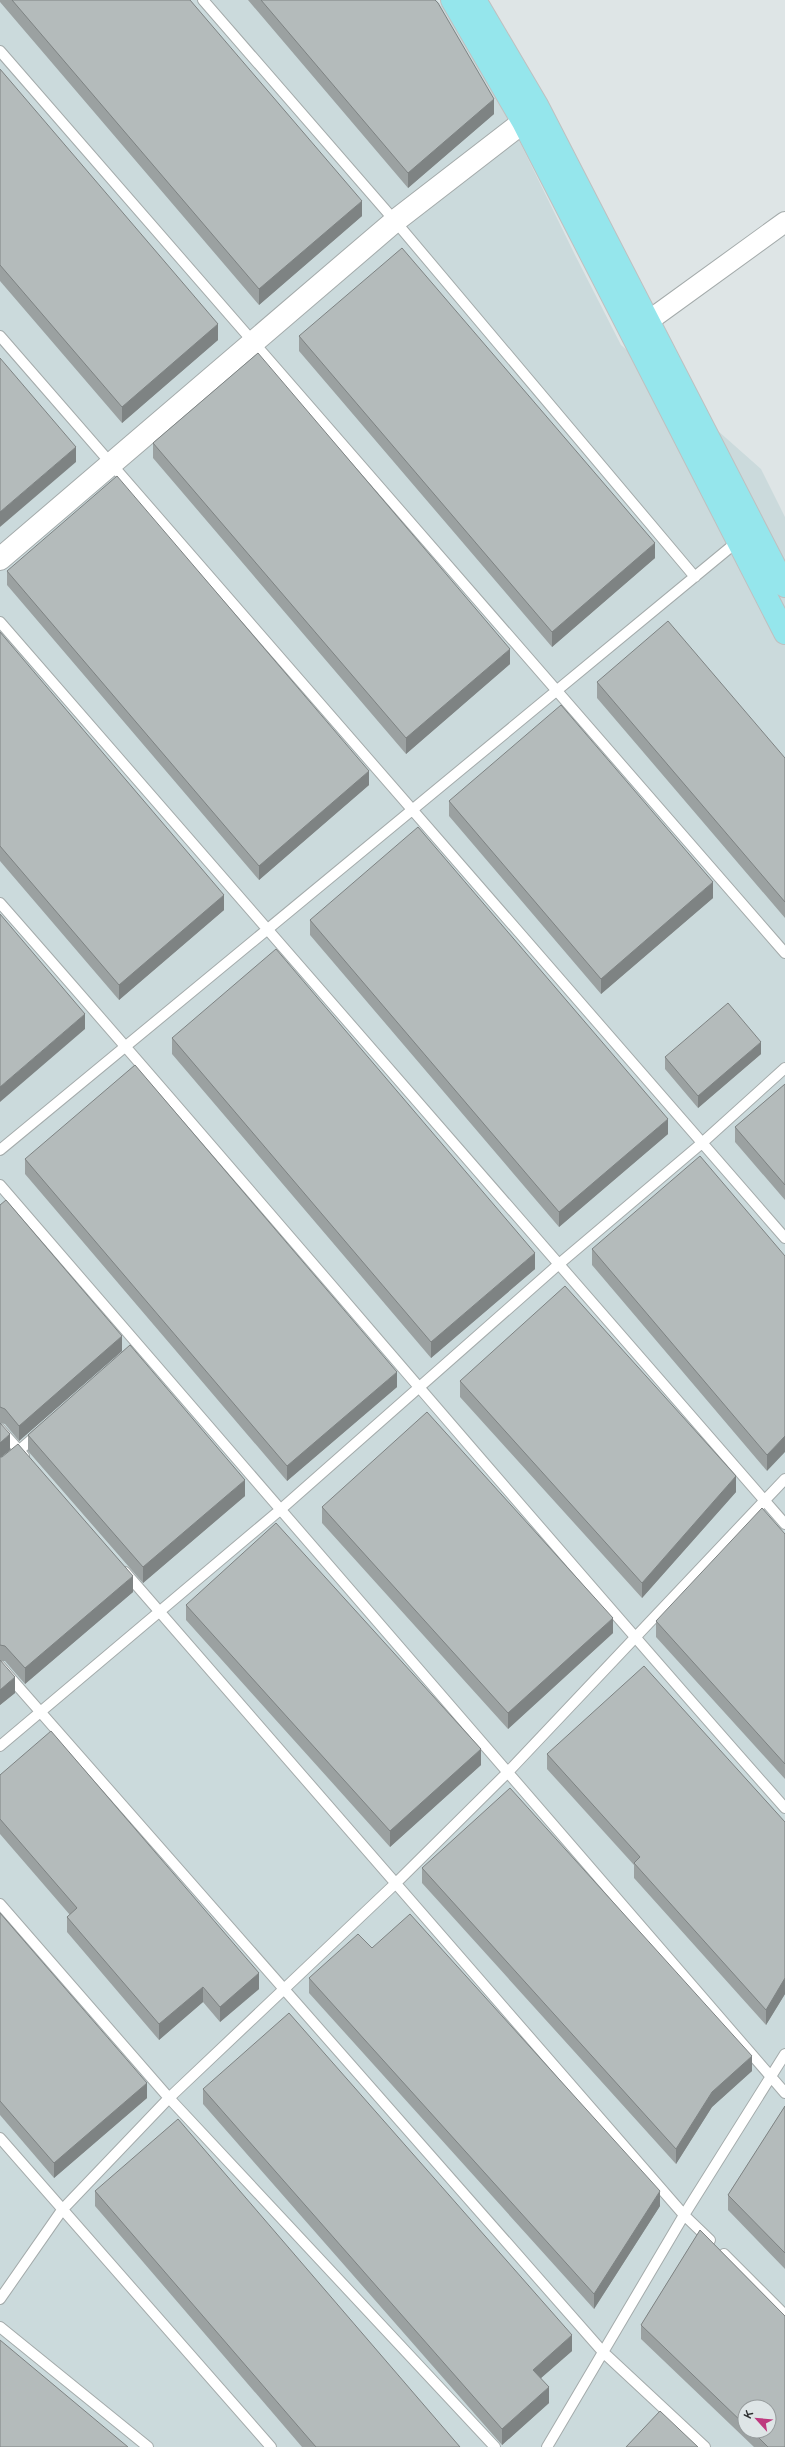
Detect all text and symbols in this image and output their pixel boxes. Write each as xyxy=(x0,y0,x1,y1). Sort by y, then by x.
north arrow xyxy=(737,2399,777,2439)
text: K xyxy=(741,2408,756,2421)

